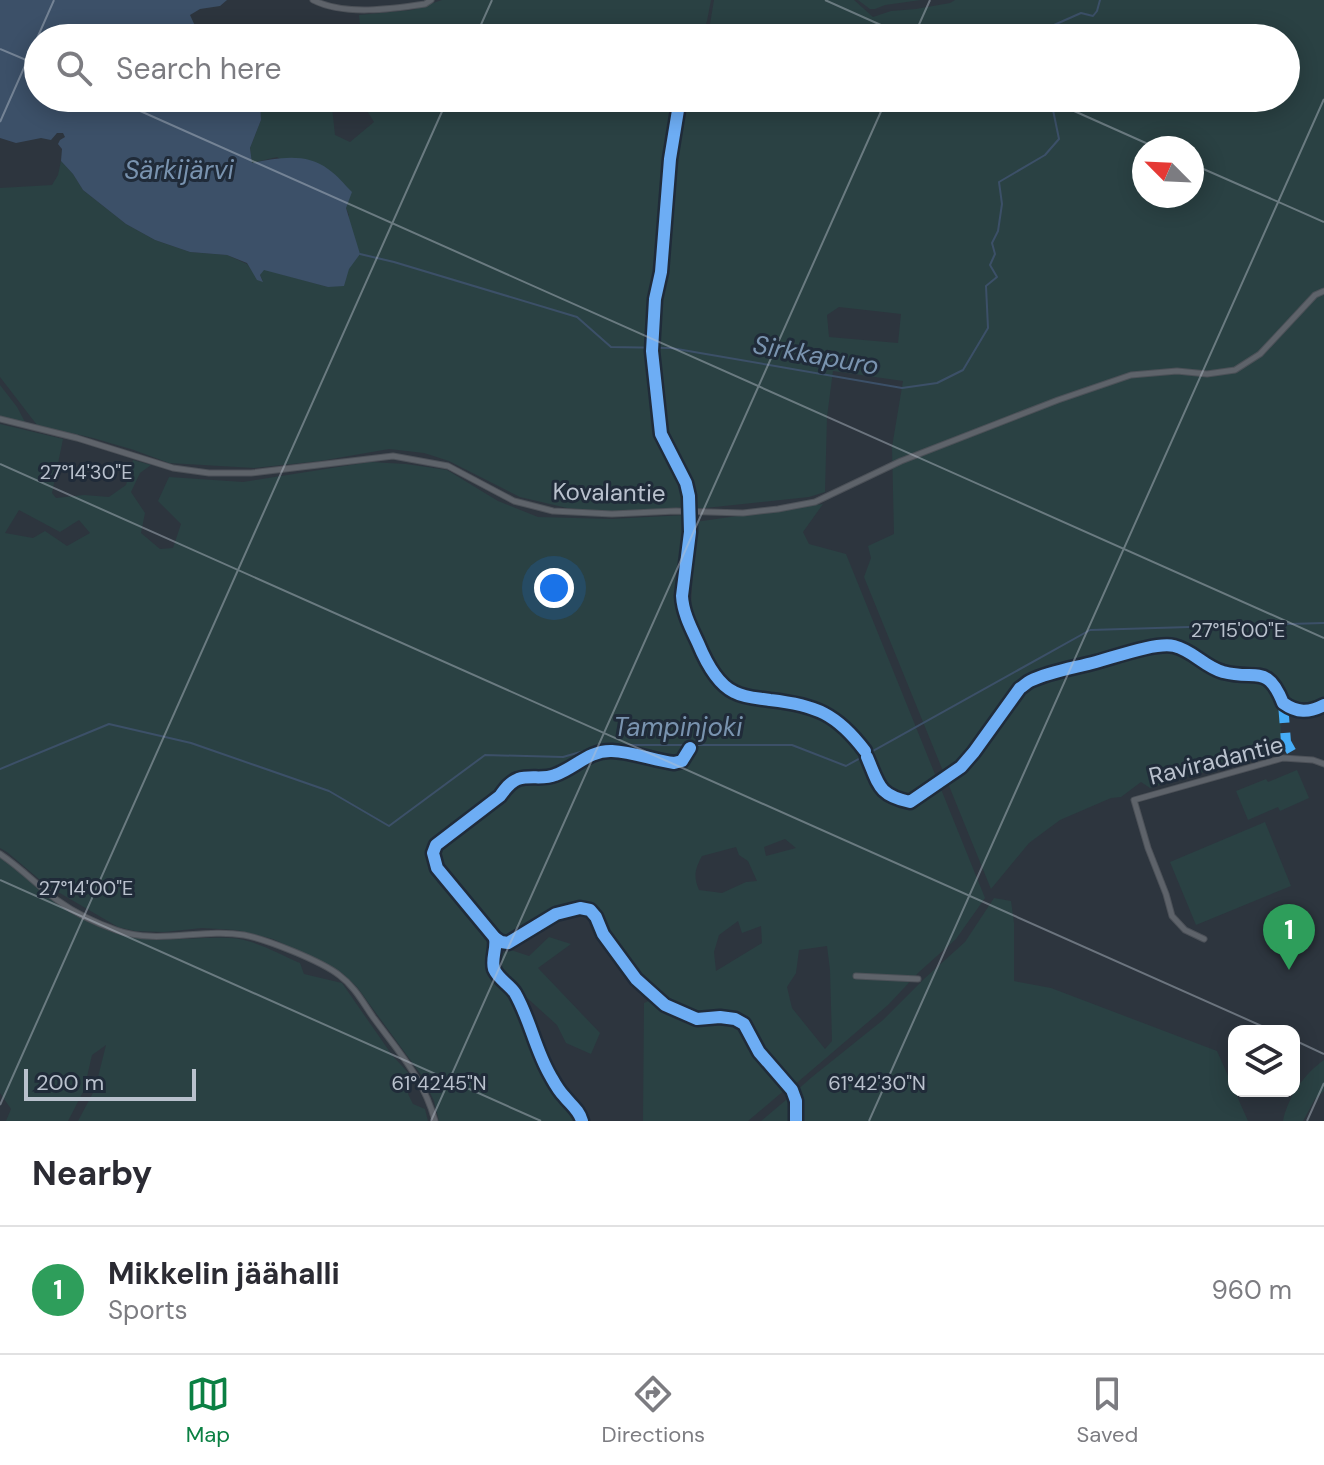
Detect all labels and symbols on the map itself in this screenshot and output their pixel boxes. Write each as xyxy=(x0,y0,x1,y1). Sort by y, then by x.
north arrow xyxy=(1132,136,1204,208)
water label: Särkijärvi xyxy=(124,153,235,187)
water label: Sirkkapuro xyxy=(750,327,882,383)
text: 27°14'30"E xyxy=(40,459,132,485)
street label: Kovalantie xyxy=(552,476,666,508)
your location xyxy=(534,568,574,608)
text: 27°15'00"E xyxy=(1191,617,1285,643)
water label: Tampinjoki xyxy=(613,710,743,744)
street label: Raviradantie xyxy=(1146,728,1286,792)
text: 27°14'00"E xyxy=(39,875,133,901)
pin: 1 xyxy=(1263,904,1315,970)
scale bar xyxy=(24,1065,196,1101)
text: 61°42'45"N xyxy=(391,1070,487,1096)
text: 61°42'30"N xyxy=(828,1070,926,1096)

